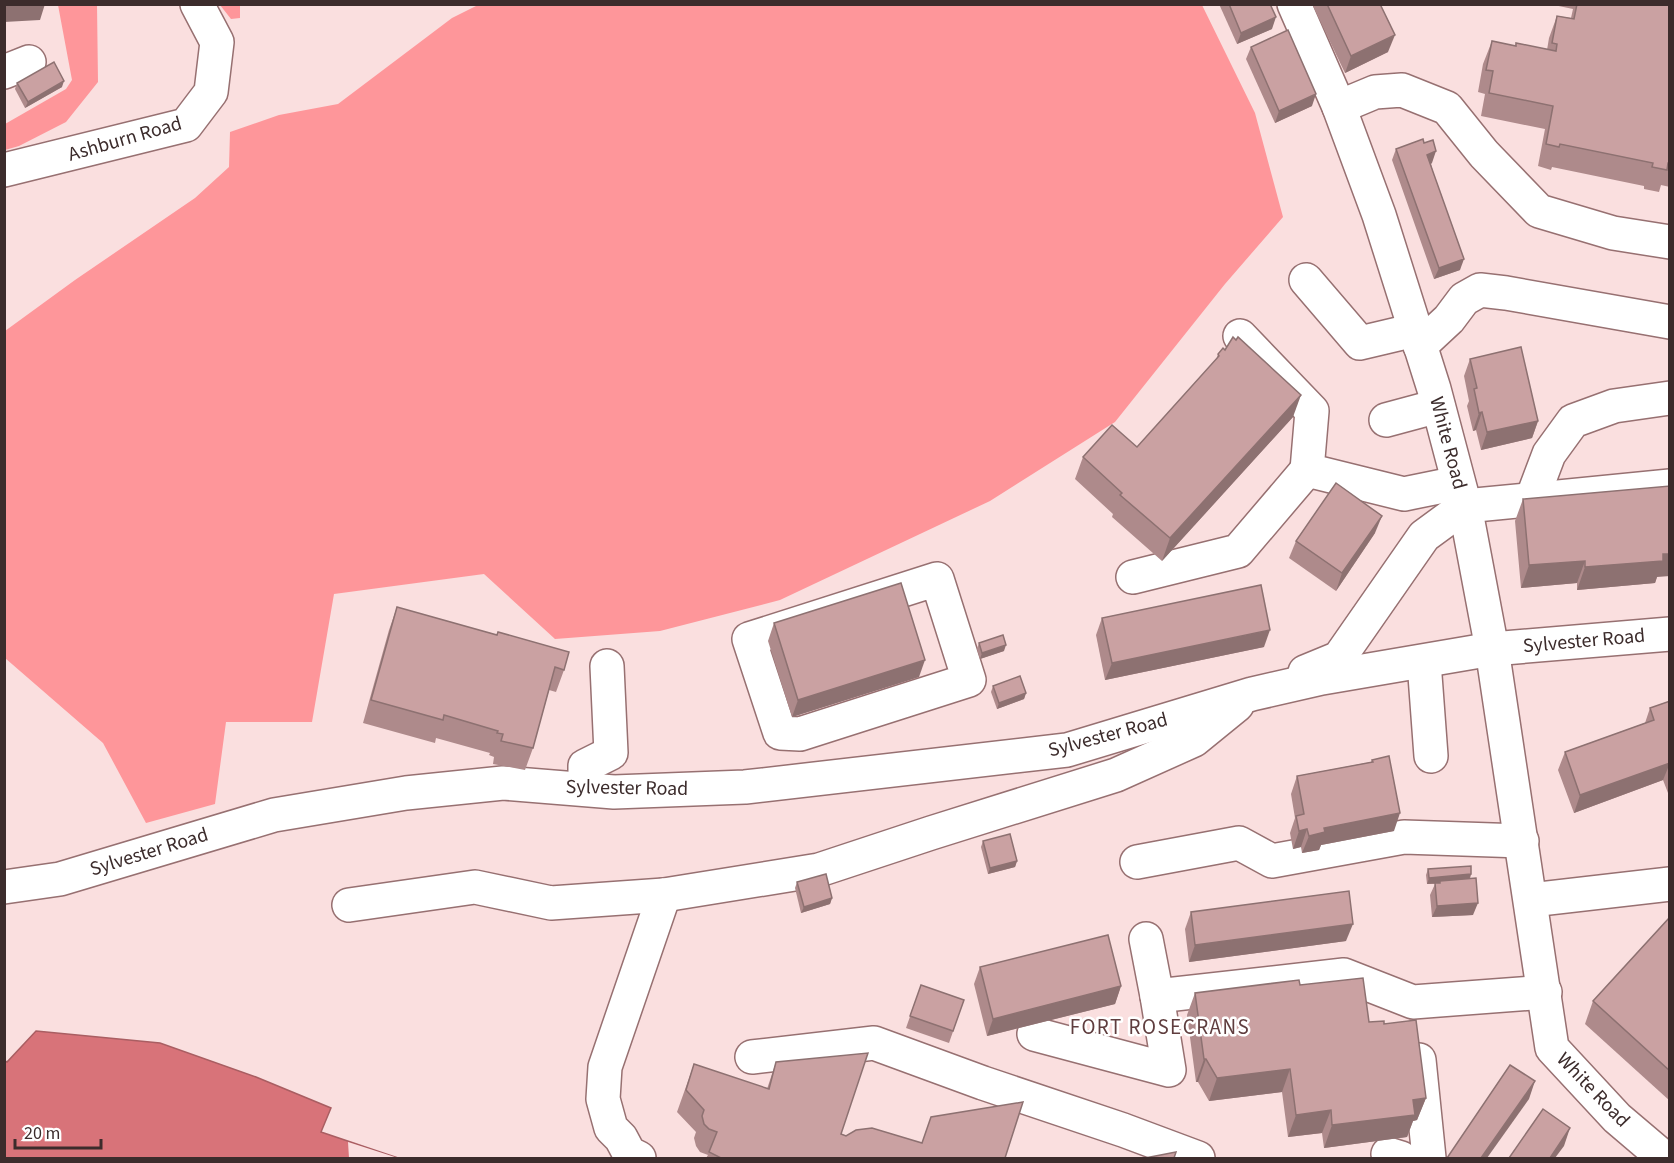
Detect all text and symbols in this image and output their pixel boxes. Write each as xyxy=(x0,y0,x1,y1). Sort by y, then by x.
street label: Ashburn Road xyxy=(65,109,185,169)
street label: White Road xyxy=(1422,394,1474,492)
street label: Sylvester Road xyxy=(1522,622,1646,660)
street label: Sylvester Road xyxy=(1045,706,1171,764)
street label: Sylvester Road xyxy=(565,773,689,803)
street label: Sylvester Road xyxy=(86,821,212,883)
district label: FORT ROSECRANS xyxy=(1070,1012,1250,1042)
street label: White Road xyxy=(1550,1046,1636,1134)
scale bar xyxy=(15,1112,100,1150)
text: 20 m xyxy=(24,1121,60,1146)

